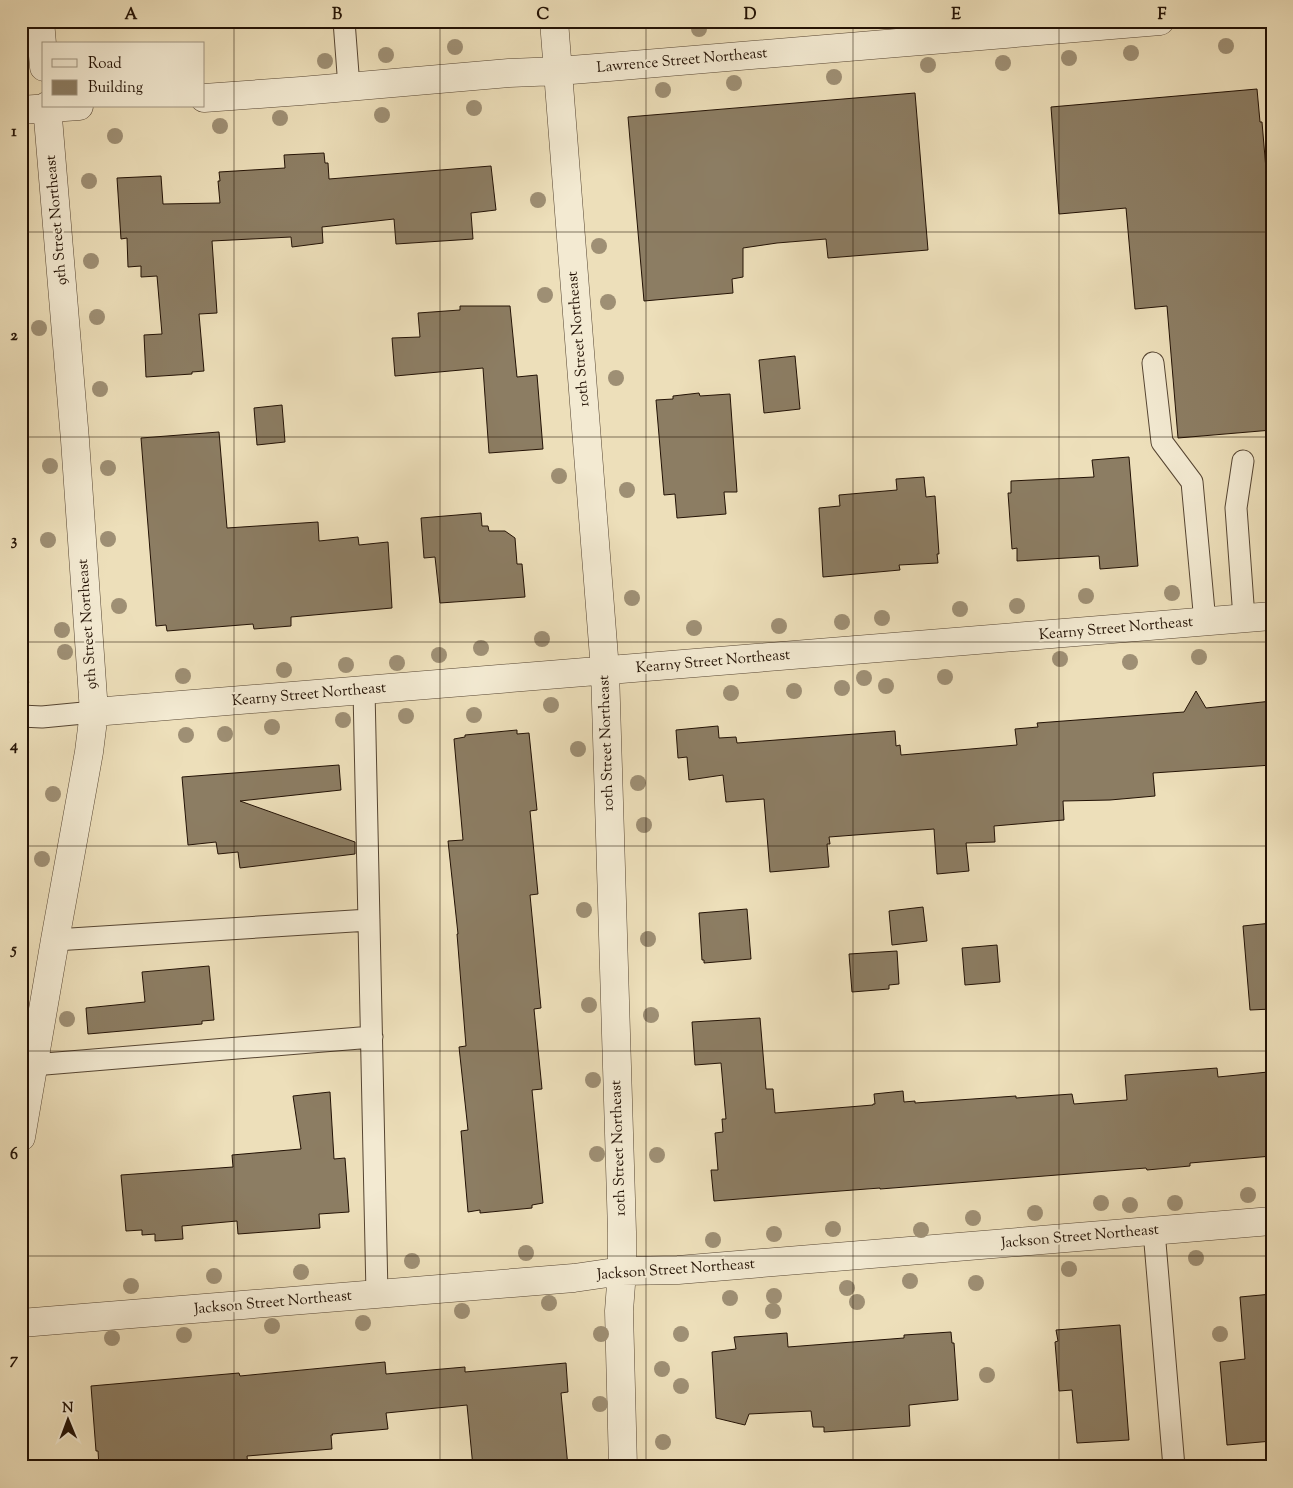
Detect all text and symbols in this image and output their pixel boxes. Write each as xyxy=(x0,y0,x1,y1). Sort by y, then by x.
text: A xyxy=(125,4,138,27)
text: B xyxy=(332,4,342,27)
text: C xyxy=(537,4,550,27)
text: D xyxy=(744,4,757,27)
text: E xyxy=(951,4,961,27)
text: F xyxy=(1158,4,1167,27)
legend xyxy=(42,42,205,108)
street label: Lawrence Street Northeast xyxy=(596,43,768,79)
text: Road xyxy=(88,54,122,75)
text: Building xyxy=(88,78,143,99)
text: 1 xyxy=(11,121,17,144)
street label: 9th Street Northeast xyxy=(41,154,73,286)
street label: 10th Street Northeast xyxy=(563,270,595,408)
text: 2 xyxy=(10,325,18,348)
text: 3 xyxy=(11,530,18,553)
street label: 9th Street Northeast xyxy=(73,558,103,690)
street label: Kearny Street Northeast xyxy=(1038,612,1194,646)
street label: Kearny Street Northeast xyxy=(635,645,791,679)
street label: 10th Street Northeast xyxy=(594,675,620,811)
street label: Kearny Street Northeast xyxy=(231,678,387,712)
text: 4 xyxy=(9,735,18,758)
text: 5 xyxy=(9,939,17,962)
street label: 10th Street Northeast xyxy=(606,1080,632,1216)
text: 6 xyxy=(10,1144,18,1167)
street label: Jackson Street Northeast xyxy=(999,1220,1160,1254)
street label: Jackson Street Northeast xyxy=(595,1254,756,1286)
street label: Jackson Street Northeast xyxy=(192,1286,353,1320)
text: 7 xyxy=(10,1349,19,1372)
north arrow xyxy=(42,1396,92,1446)
text: N xyxy=(62,1399,74,1419)

